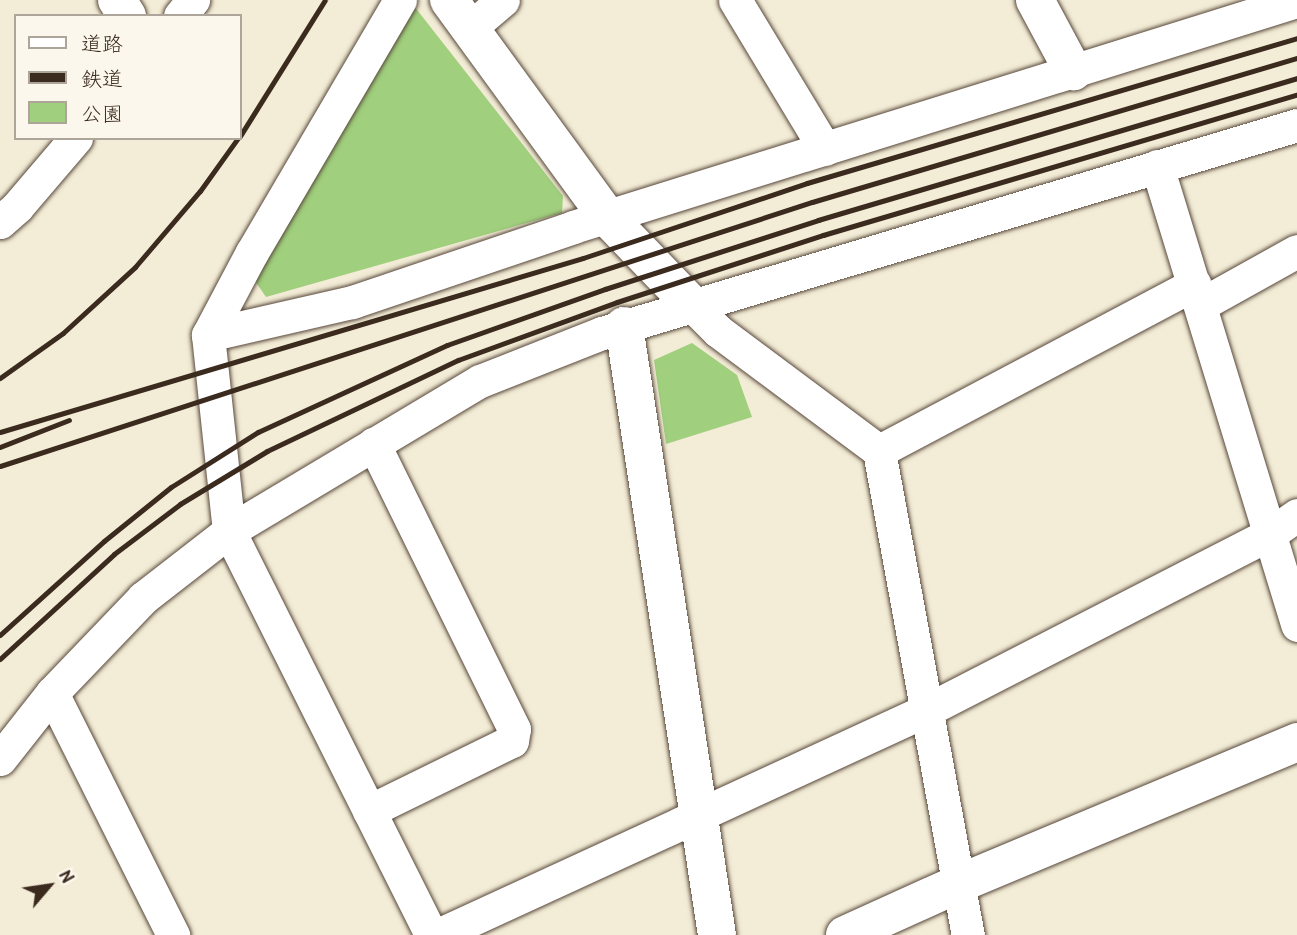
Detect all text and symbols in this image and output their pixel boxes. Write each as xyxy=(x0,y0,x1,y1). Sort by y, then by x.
legend xyxy=(14,14,242,140)
text: 道路 xyxy=(81,29,123,58)
text: 鉄道 xyxy=(81,64,123,93)
text: 公園 xyxy=(81,99,123,128)
north arrow xyxy=(14,851,84,921)
text: N xyxy=(54,865,81,887)

